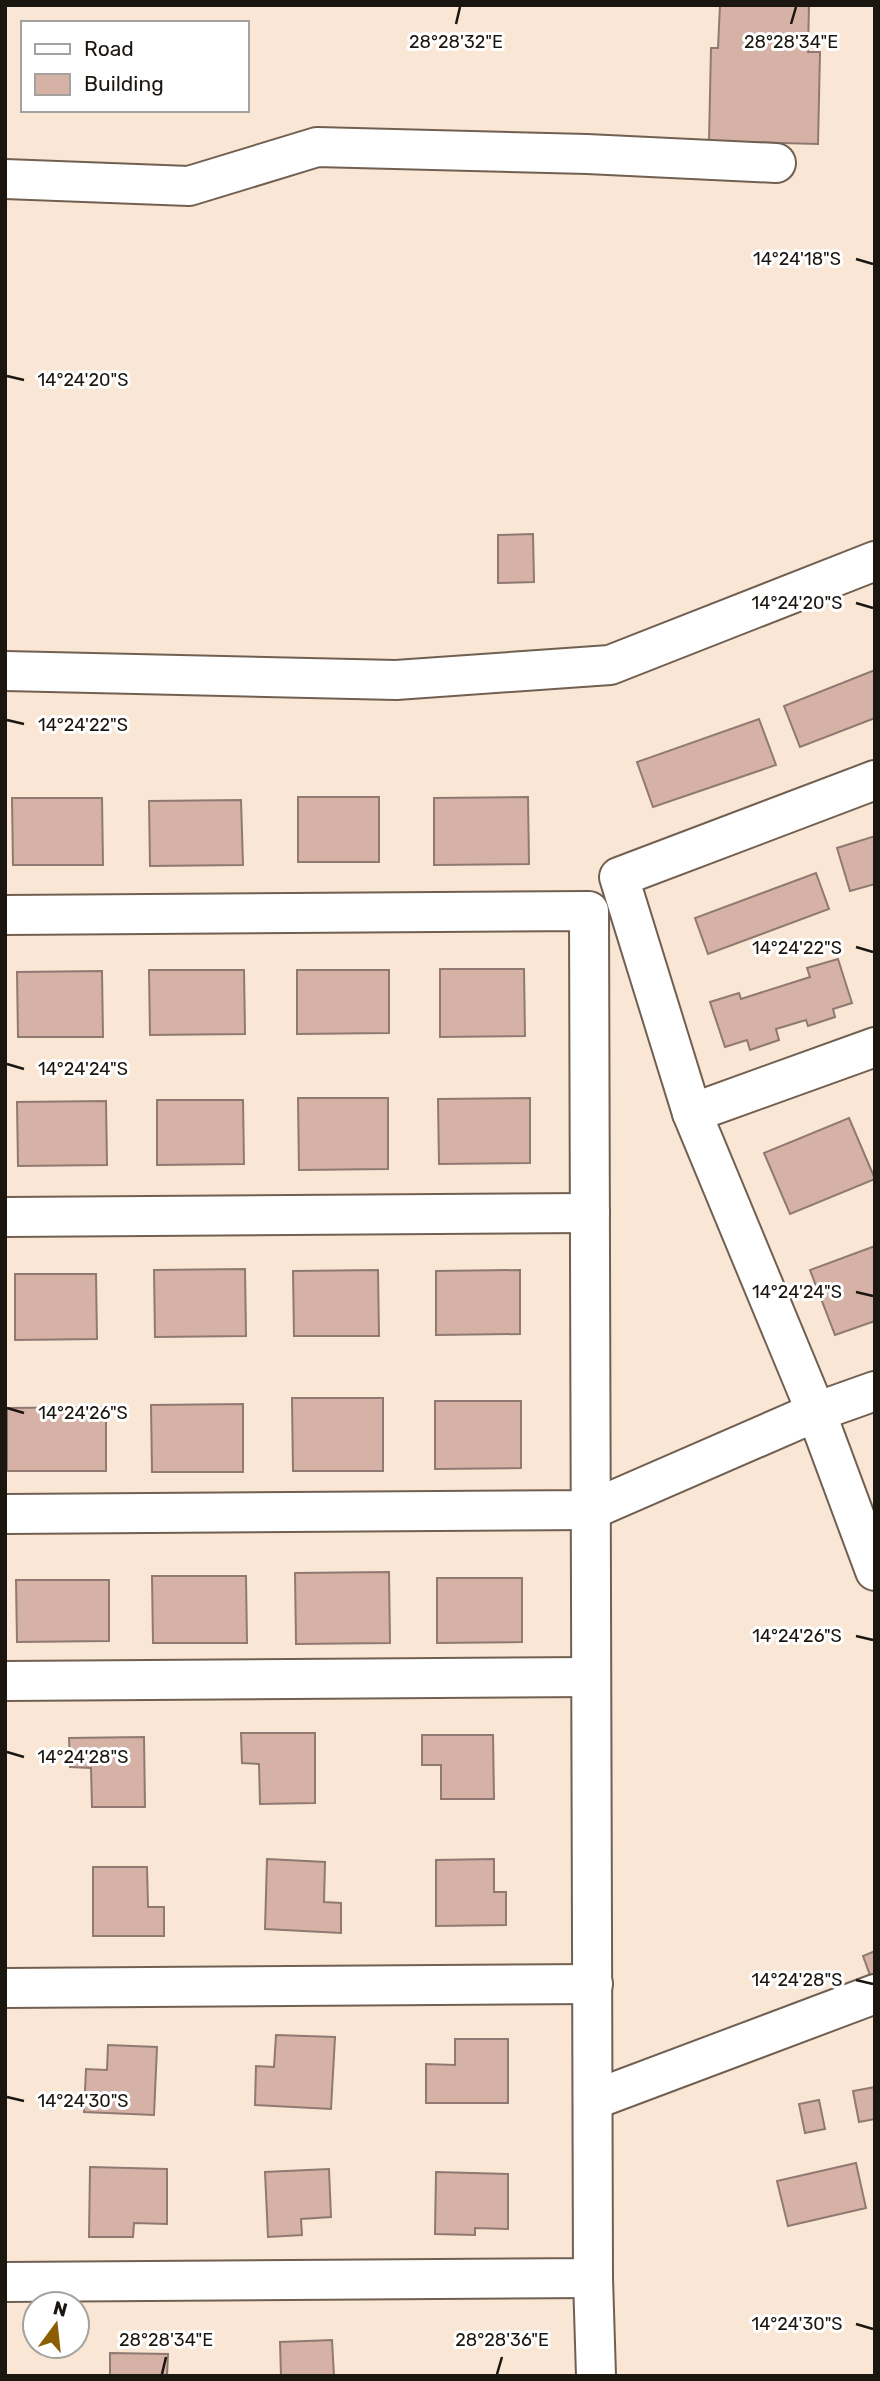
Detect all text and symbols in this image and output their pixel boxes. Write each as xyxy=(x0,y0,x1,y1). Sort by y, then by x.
legend xyxy=(21,21,248,112)
text: 28°28'32"E xyxy=(409,31,503,53)
text: 28°28'34"E xyxy=(744,31,838,53)
text: Road xyxy=(84,36,134,61)
text: Building xyxy=(84,71,164,96)
text: 14°24'18"S xyxy=(753,248,841,270)
text: 14°24'20"S xyxy=(38,369,128,391)
text: 14°24'20"S xyxy=(752,592,842,614)
text: 14°24'22"S xyxy=(38,714,128,736)
text: 14°24'22"S xyxy=(752,937,842,959)
text: 14°24'24"S xyxy=(38,1058,128,1080)
text: 14°24'24"S xyxy=(752,1281,842,1303)
text: 14°24'26"S xyxy=(38,1402,128,1424)
text: 14°24'26"S xyxy=(752,1625,842,1647)
text: 14°24'28"S xyxy=(38,1746,128,1768)
text: 14°24'28"S xyxy=(752,1969,842,1991)
text: 14°24'30"S xyxy=(37,2090,129,2112)
north arrow xyxy=(21,2290,91,2360)
text: N xyxy=(51,2296,70,2322)
text: 14°24'30"S xyxy=(751,2313,843,2335)
text: 28°28'34"E xyxy=(119,2329,213,2351)
text: 28°28'36"E xyxy=(455,2329,549,2351)

